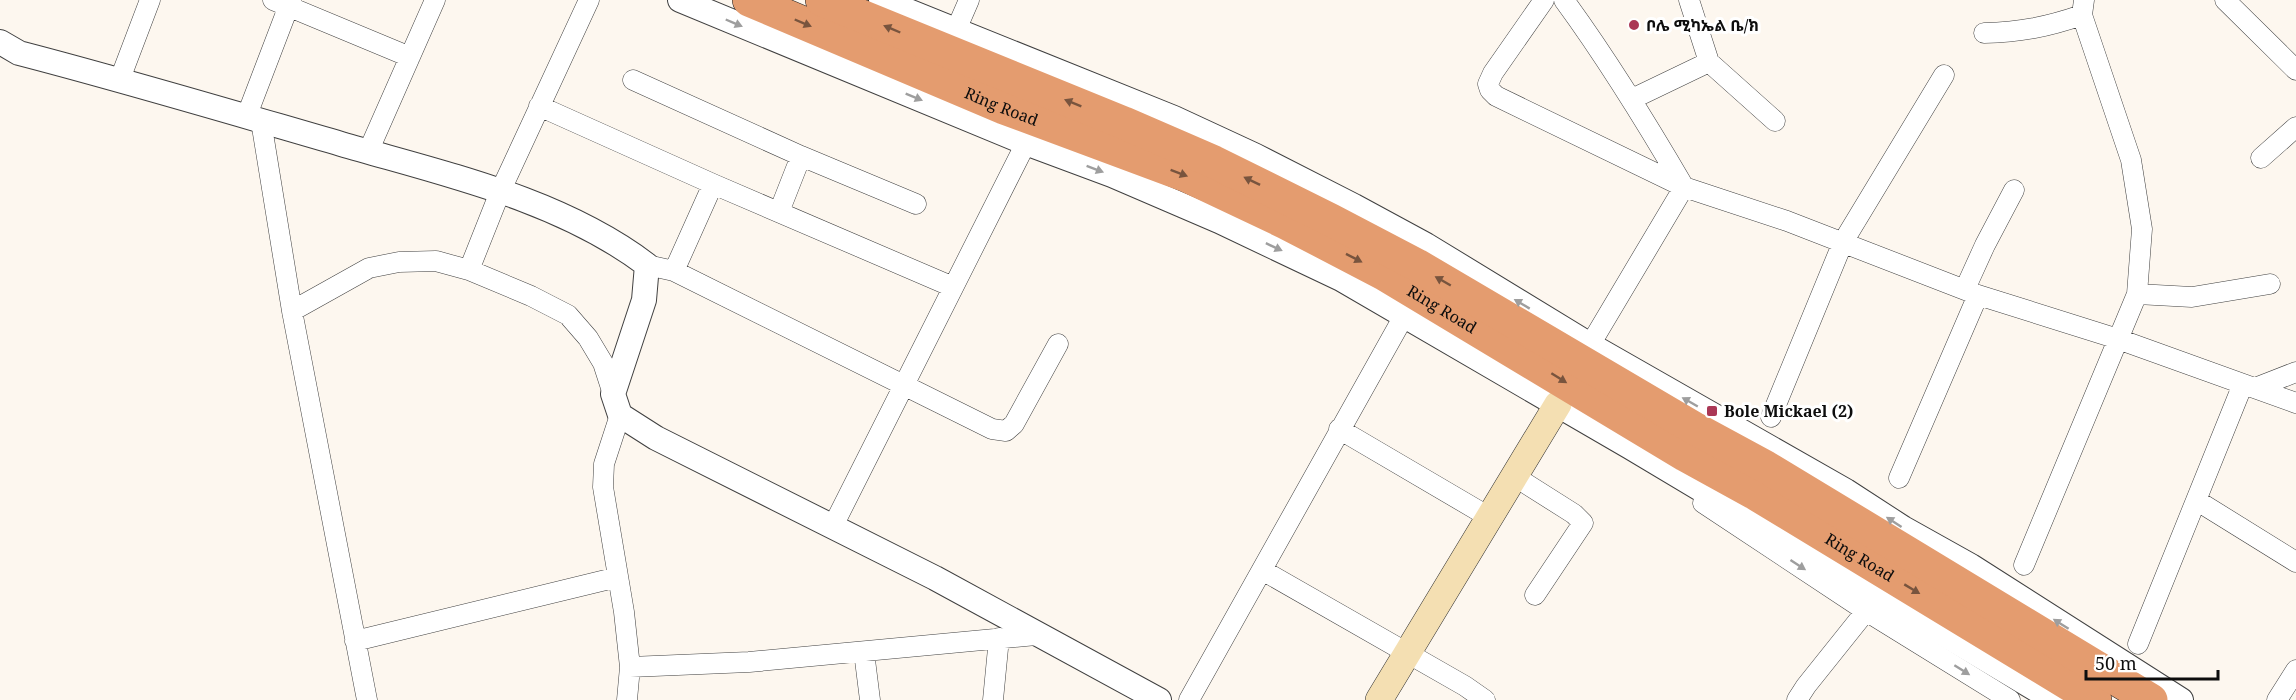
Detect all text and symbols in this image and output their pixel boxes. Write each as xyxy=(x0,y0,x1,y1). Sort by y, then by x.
place label: ቦሌ ሚካኤል ቤ/ክ xyxy=(1646,14,1759,36)
one-way arrow xyxy=(725,18,743,28)
one-way arrow xyxy=(794,18,812,28)
marker: ቦሌ ሚካኤል ቤ/ክ xyxy=(1627,18,1641,32)
one-way arrow xyxy=(883,24,901,34)
street label: Ring Road xyxy=(961,82,1041,131)
one-way arrow xyxy=(905,93,923,102)
one-way arrow xyxy=(1064,98,1082,107)
one-way arrow xyxy=(1087,164,1105,174)
one-way arrow xyxy=(1170,168,1188,178)
one-way arrow xyxy=(1243,176,1260,185)
one-way arrow xyxy=(1266,243,1283,252)
one-way arrow xyxy=(1345,253,1363,263)
one-way arrow xyxy=(1435,275,1451,286)
street label: Ring Road xyxy=(1403,280,1481,338)
one-way arrow xyxy=(1514,298,1530,309)
one-way arrow xyxy=(1550,372,1567,383)
one-way arrow xyxy=(1681,397,1698,407)
place label: Bole Mickael (2) xyxy=(1724,400,1853,422)
marker: Bole Mickael (2) xyxy=(1705,404,1719,418)
one-way arrow xyxy=(1887,516,1903,528)
street label: Ring Road xyxy=(1821,528,1899,587)
one-way arrow xyxy=(1789,560,1806,571)
one-way arrow xyxy=(1904,583,1920,594)
one-way arrow xyxy=(2053,618,2069,629)
scale bar xyxy=(2086,643,2218,681)
text: 50 m xyxy=(2095,651,2137,675)
one-way arrow xyxy=(1954,665,1970,676)

